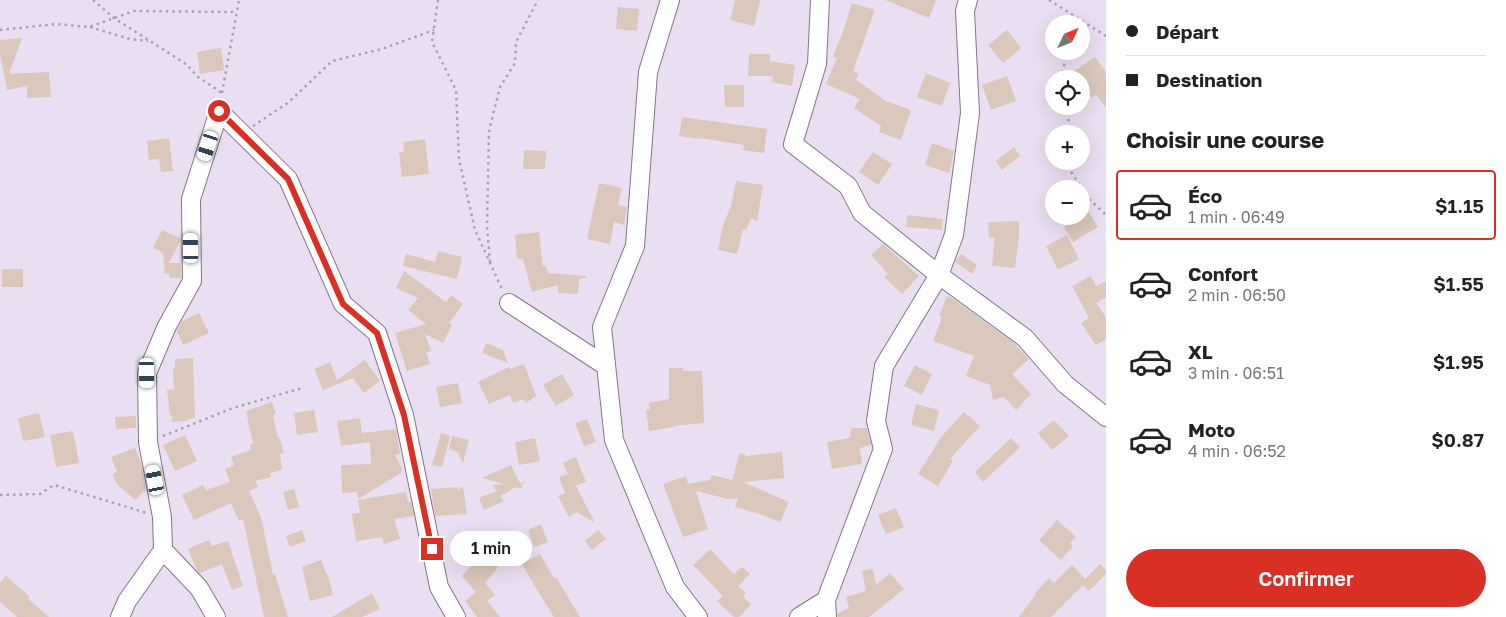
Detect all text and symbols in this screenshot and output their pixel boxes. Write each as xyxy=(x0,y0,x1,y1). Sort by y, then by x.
north arrow xyxy=(1045,15,1090,60)
map controls xyxy=(1045,15,1090,225)
text: Départ xyxy=(1156,20,1219,43)
text: Destination xyxy=(1156,68,1262,91)
button: locate xyxy=(1045,70,1090,115)
route start xyxy=(208,100,230,122)
button: + xyxy=(1045,125,1090,170)
text: Choisir une course xyxy=(1126,126,1324,153)
car xyxy=(196,129,219,163)
button: − xyxy=(1045,180,1090,225)
icon: car xyxy=(1128,183,1173,228)
text: Éco xyxy=(1188,184,1222,207)
text: $1.15 xyxy=(1435,194,1484,217)
text: 1 min · 06:49 xyxy=(1188,207,1285,227)
car xyxy=(183,233,198,263)
icon: car xyxy=(1128,261,1173,306)
text: Confort xyxy=(1188,262,1258,285)
text: $1.55 xyxy=(1433,272,1484,295)
text: 2 min · 06:50 xyxy=(1188,285,1286,305)
icon: car xyxy=(1128,339,1173,384)
text: XL xyxy=(1188,340,1213,363)
text: $1.95 xyxy=(1433,350,1484,373)
car xyxy=(139,358,154,388)
text: 3 min · 06:51 xyxy=(1188,363,1284,383)
icon: car xyxy=(1128,417,1173,462)
text: Moto xyxy=(1188,418,1235,441)
text: $0.87 xyxy=(1431,428,1484,451)
text: 4 min · 06:52 xyxy=(1188,441,1286,461)
car xyxy=(144,464,165,496)
callout: 1 min xyxy=(450,532,532,566)
route end xyxy=(421,538,443,560)
text: 1 min xyxy=(471,538,511,558)
button: Confirmer xyxy=(1126,549,1486,607)

